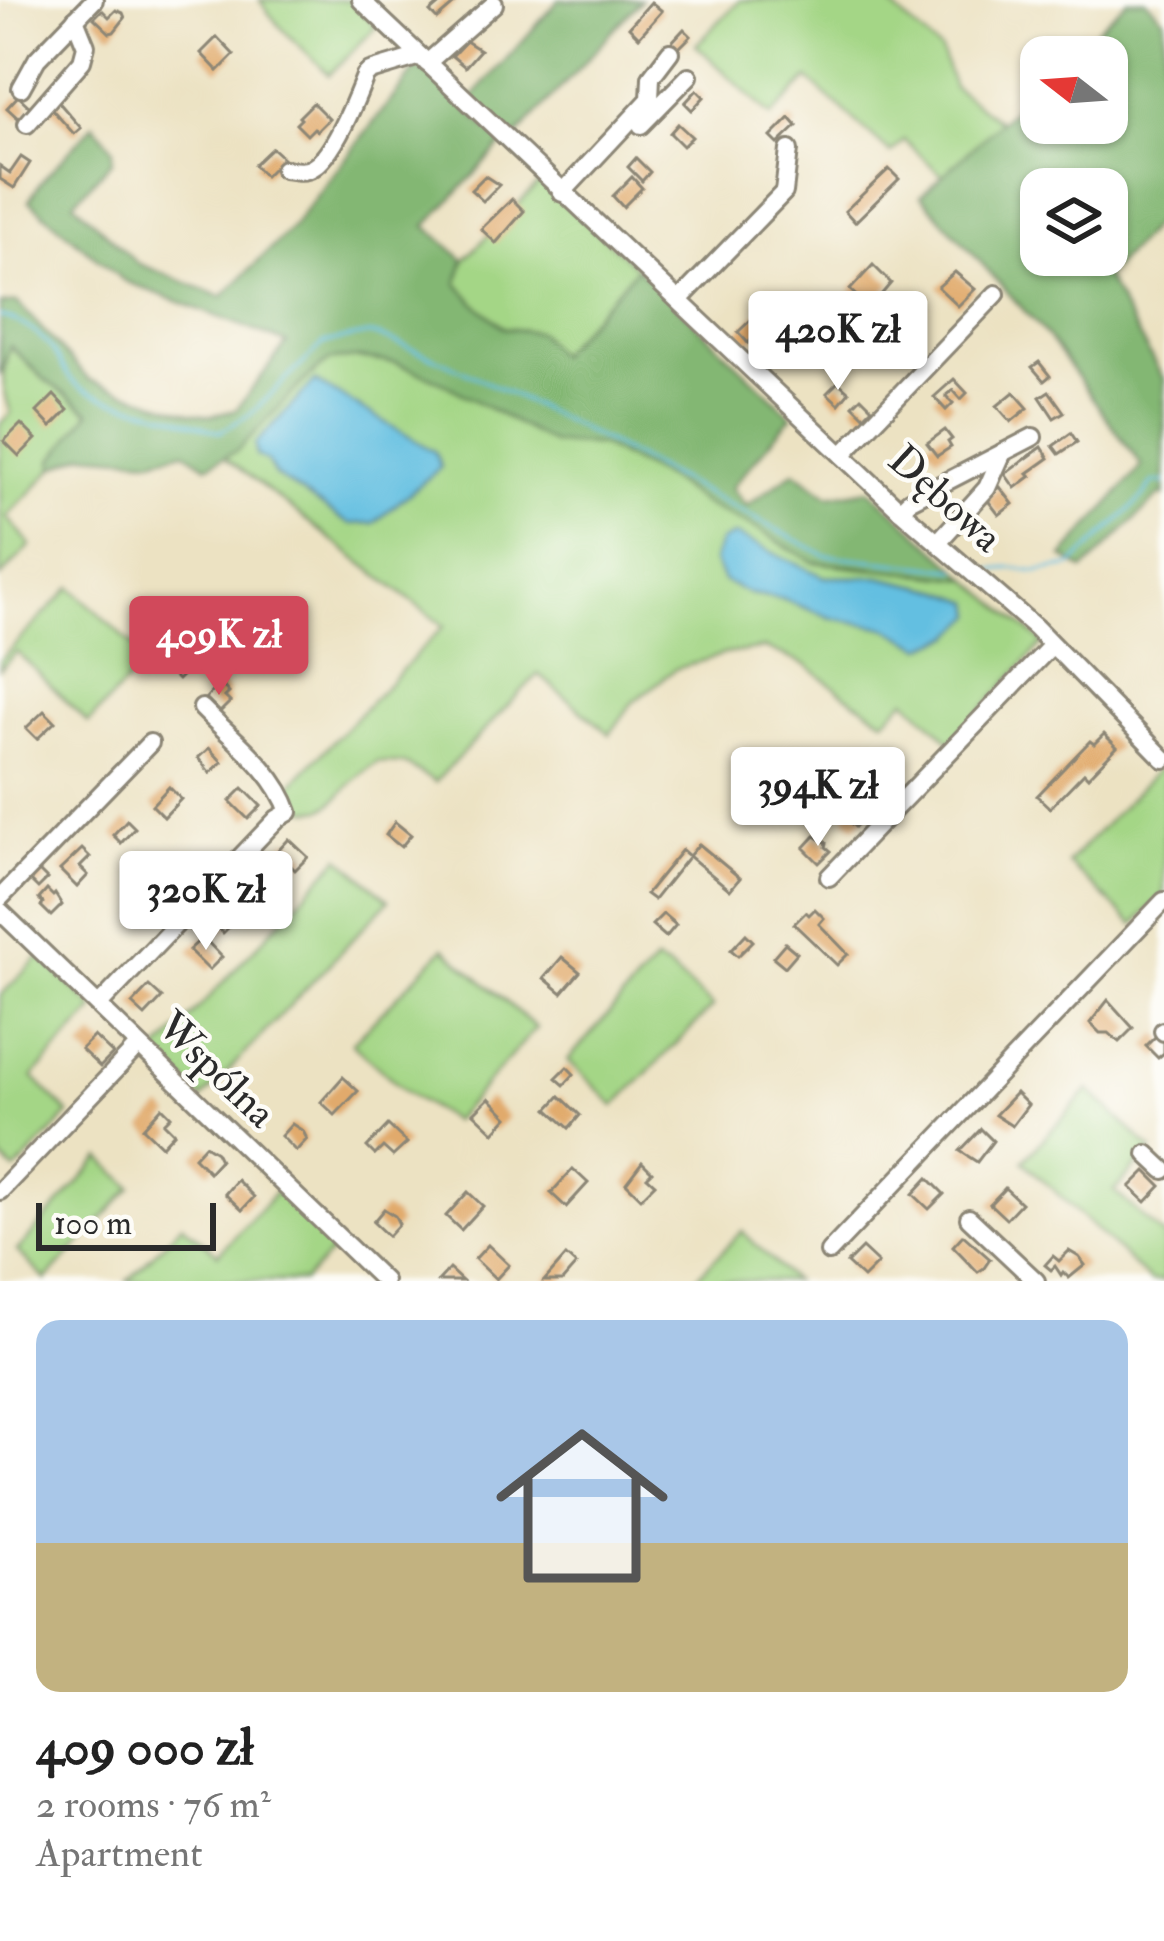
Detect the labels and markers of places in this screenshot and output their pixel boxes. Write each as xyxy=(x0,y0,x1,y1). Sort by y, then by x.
pin: 420K zł xyxy=(727,291,949,393)
pin: 409K zł xyxy=(108,596,330,698)
pin: 394K zł xyxy=(707,747,929,849)
pin: 320K zł xyxy=(95,851,317,953)

